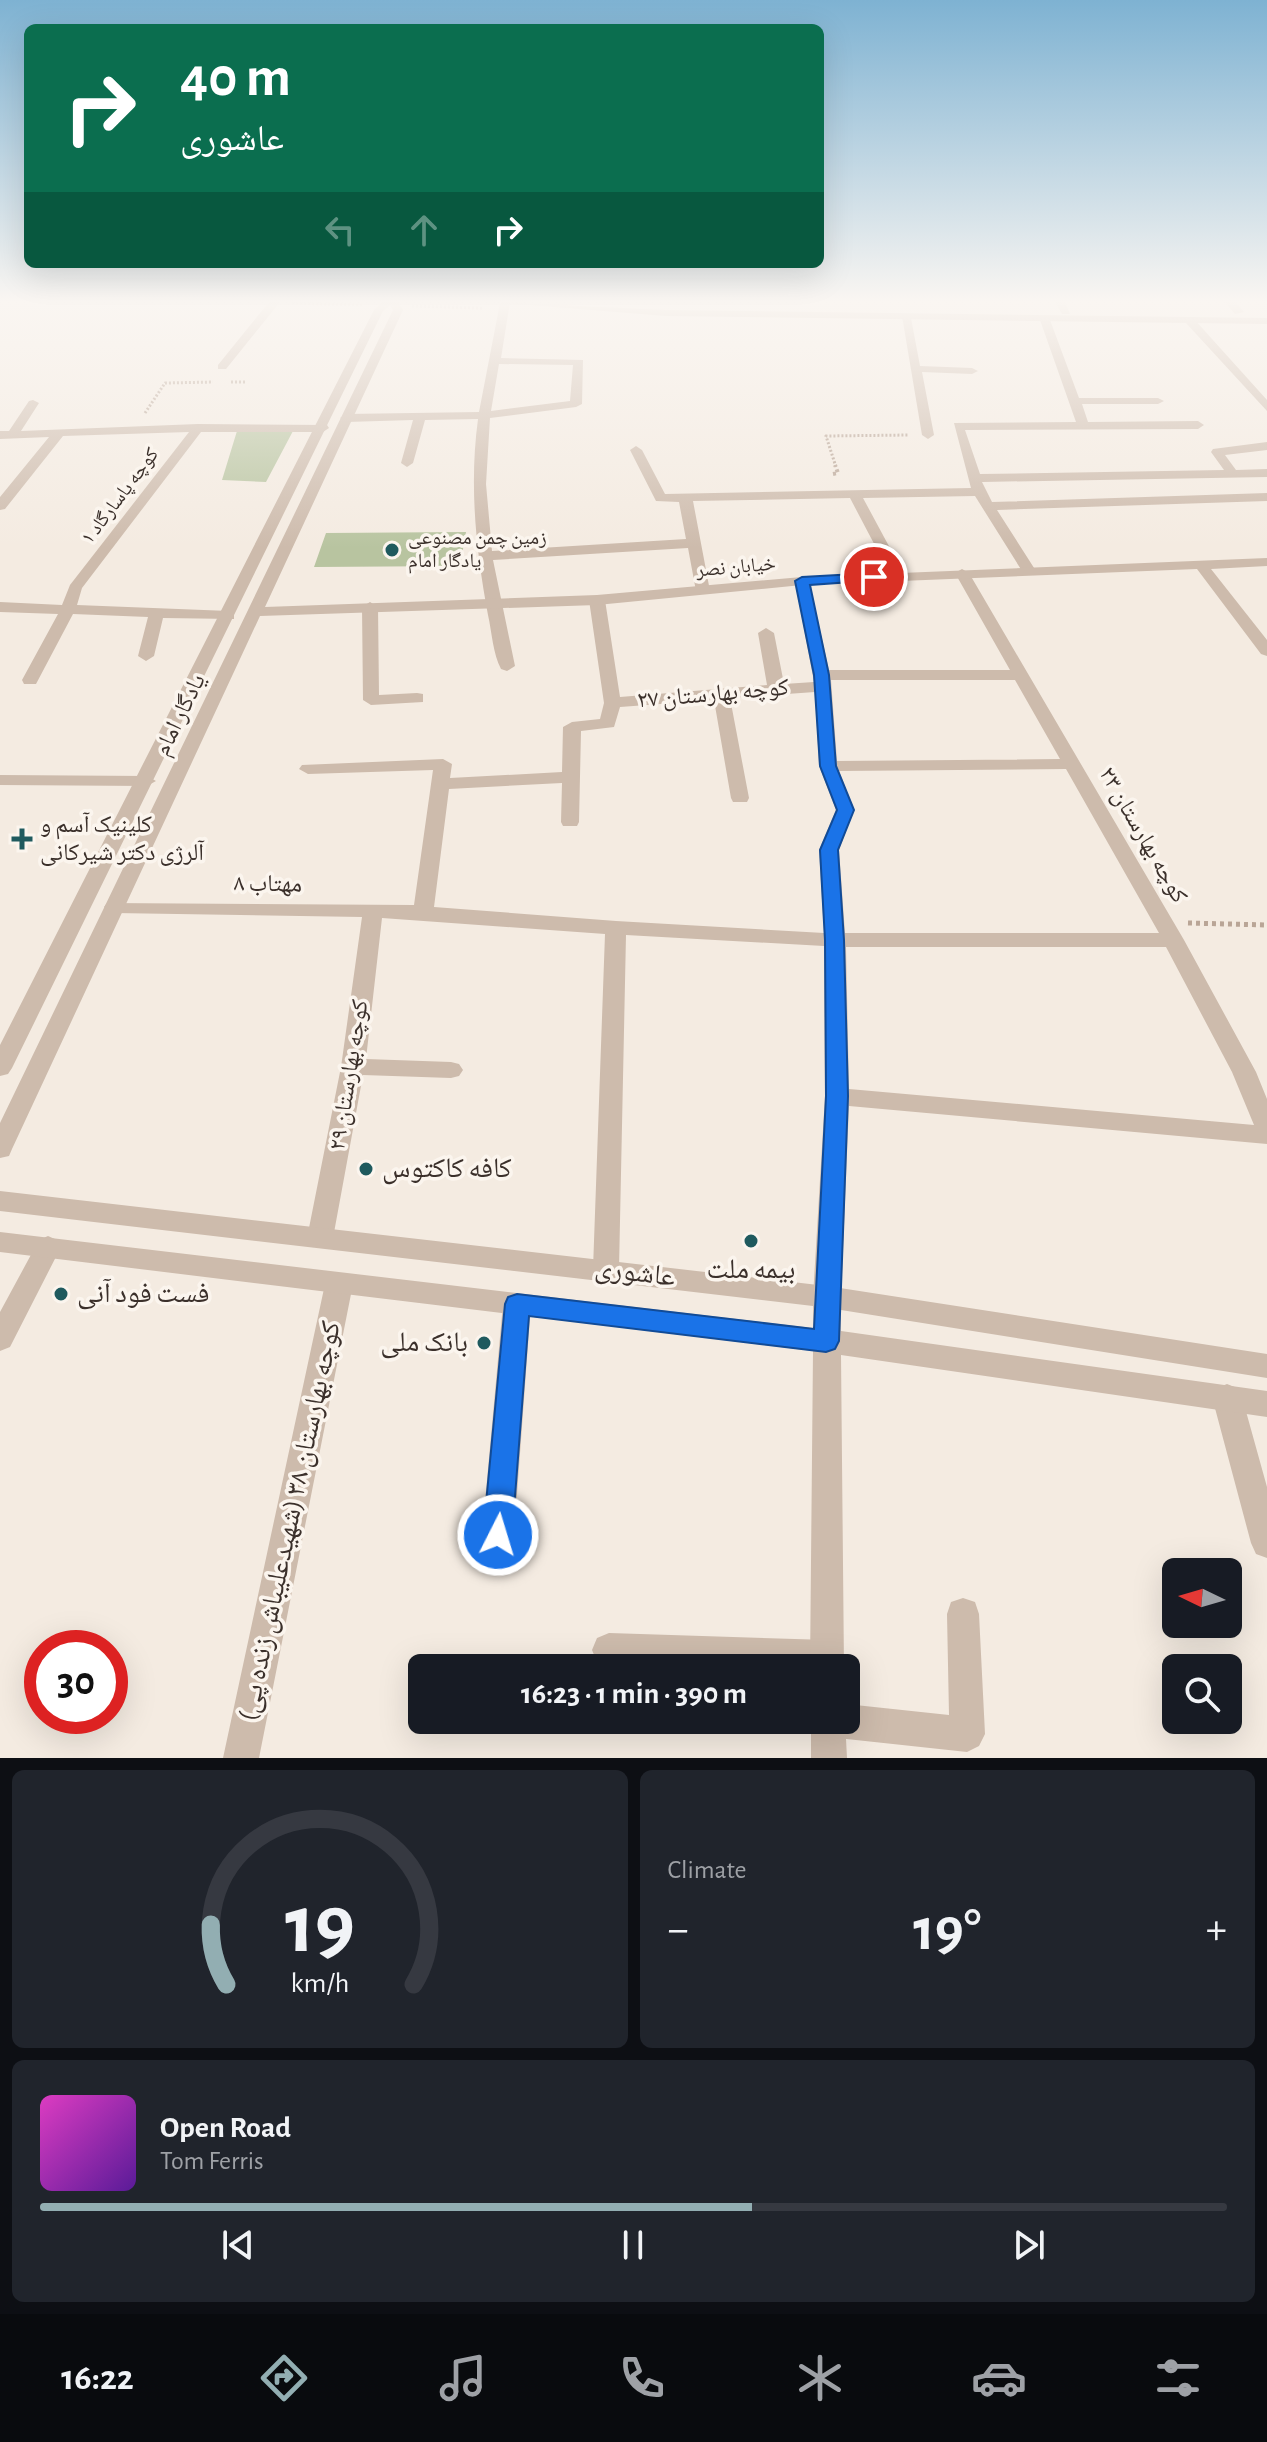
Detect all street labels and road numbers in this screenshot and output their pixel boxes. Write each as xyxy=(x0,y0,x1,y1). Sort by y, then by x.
street label: کوچه پاسارگاد ۱ xyxy=(78,444,163,548)
street label: خیابان نصر xyxy=(694,554,777,582)
street label: یادگار امام xyxy=(150,670,213,761)
street label: کوچه بهارستان ۲۷ xyxy=(636,675,790,714)
street label: کوچه بهارستان ۲۳ xyxy=(1094,763,1192,908)
street label: مهتاب ۸ xyxy=(234,871,302,897)
street label: کوچه بهارستان ۲۹ xyxy=(325,998,374,1152)
street label: عاشوری xyxy=(593,1254,677,1293)
street label: کوچه بهارستان ۳۸ (شهیدعلیباش زنده پی) xyxy=(234,1318,348,1724)

